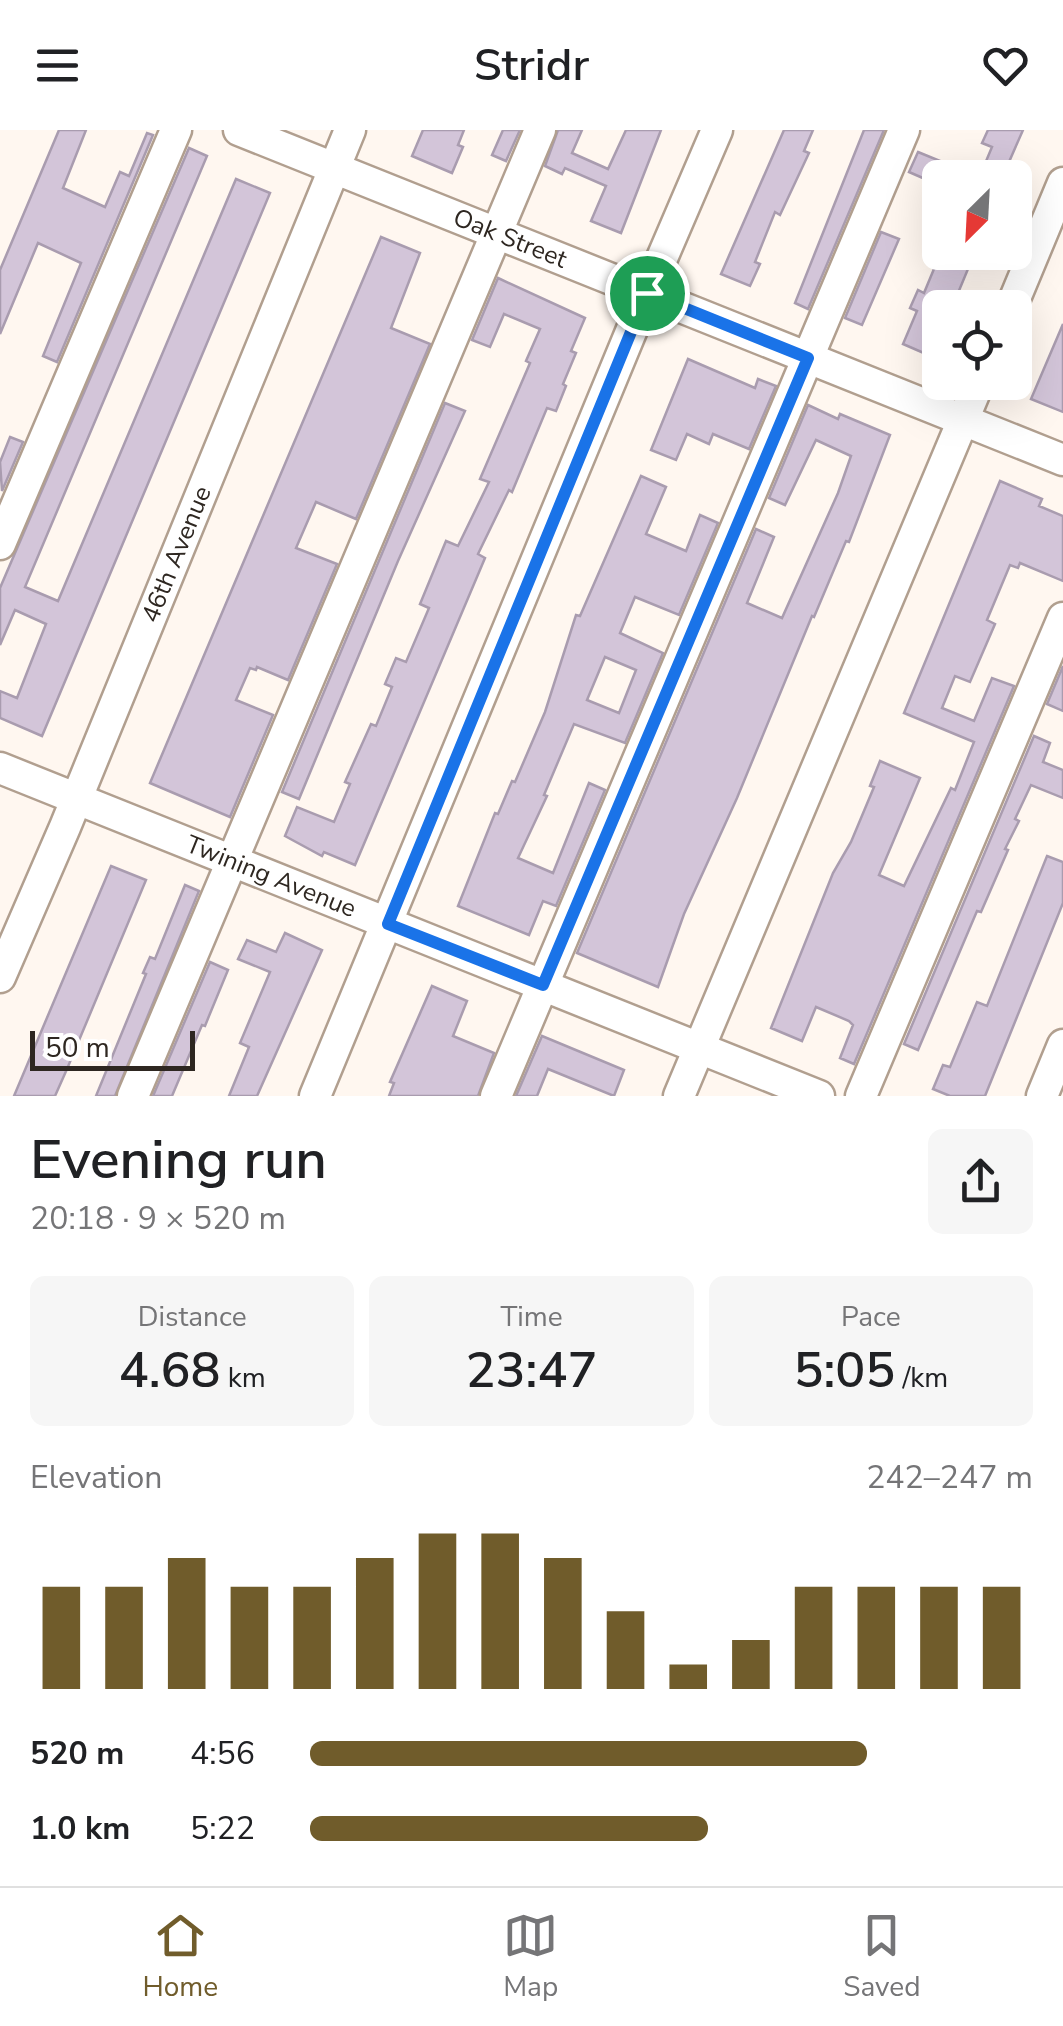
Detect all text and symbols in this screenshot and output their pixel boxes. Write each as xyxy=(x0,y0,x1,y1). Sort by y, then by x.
text: Stridr xyxy=(474,35,589,96)
icon: menu xyxy=(30,38,85,93)
icon: heart xyxy=(978,38,1033,93)
north arrow xyxy=(922,160,1032,270)
map controls xyxy=(922,160,1032,400)
street label: Oak Street xyxy=(448,201,572,277)
pin xyxy=(605,251,690,336)
icon: arrive xyxy=(620,266,675,321)
button: locate xyxy=(922,290,1032,400)
street label: 46th Avenue xyxy=(133,481,220,628)
street label: Twining Avenue xyxy=(181,827,361,926)
scale bar xyxy=(30,1026,195,1070)
text: 50 m xyxy=(45,1029,110,1067)
text: Evening run xyxy=(30,1122,327,1197)
button: share xyxy=(928,1129,1033,1234)
text: 20:18 · 9 × 520 m xyxy=(30,1197,286,1240)
text: Distance xyxy=(138,1298,247,1336)
text: Time xyxy=(500,1298,563,1336)
text: Pace xyxy=(841,1298,901,1336)
text: 4.68 xyxy=(119,1336,221,1405)
text: 23:47 xyxy=(466,1336,597,1405)
text: 5:05 xyxy=(793,1336,895,1405)
text: km xyxy=(221,1359,266,1397)
text: /km xyxy=(895,1359,948,1397)
text: Elevation xyxy=(30,1456,163,1499)
text: 242–247 m xyxy=(866,1456,1033,1499)
text: 520 m xyxy=(30,1732,124,1775)
text: 4:56 xyxy=(190,1732,255,1775)
text: 1.0 km xyxy=(30,1807,130,1850)
text: 5:22 xyxy=(190,1807,255,1850)
tab: Home xyxy=(142,1908,218,2006)
tab: Map xyxy=(503,1908,558,2006)
tab: Saved xyxy=(843,1908,921,2006)

